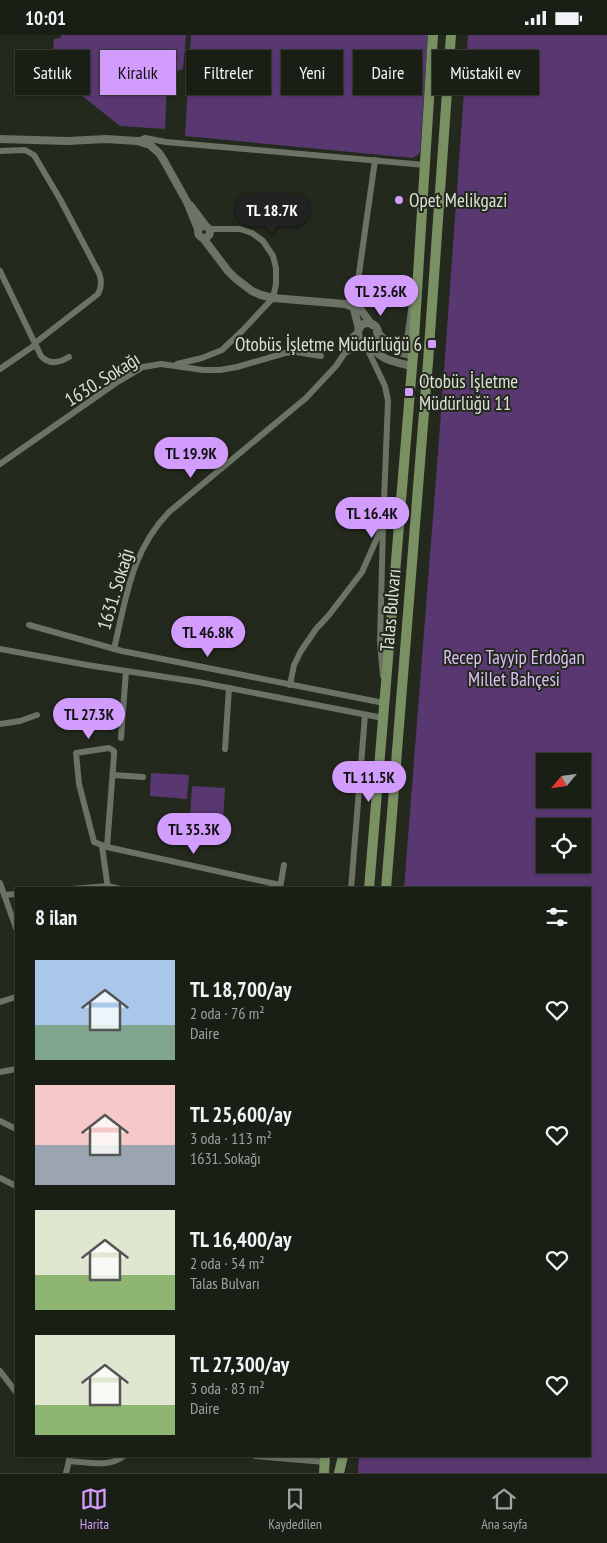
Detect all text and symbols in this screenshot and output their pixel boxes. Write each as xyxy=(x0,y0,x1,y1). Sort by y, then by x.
text: 10:01 xyxy=(25,6,66,30)
chip: Satılık xyxy=(15,50,90,95)
chip: Kiralık xyxy=(100,50,176,95)
chip: Filtreler xyxy=(186,50,271,95)
chip: Yeni xyxy=(281,50,343,95)
chip: Daire xyxy=(353,50,422,95)
chip: Müstakil ev xyxy=(432,50,539,95)
place label: Opet Melikgazi xyxy=(409,188,507,212)
pin: TL 18.7K xyxy=(220,193,324,236)
marker: Opet Melikgazi xyxy=(393,194,405,206)
text: TL 18.7K xyxy=(246,200,298,220)
pin: TL 25.6K xyxy=(329,275,433,317)
text: TL 25.6K xyxy=(355,281,407,301)
place label: Otobüs İşletme Müdürlüğü 6 xyxy=(235,332,422,356)
marker: Otobüs İşletme Müdürlüğü 6 xyxy=(426,338,438,350)
street label: 1630. Sokağı xyxy=(60,347,144,411)
place label: Otobüs İşletme Müdürlüğü 11 xyxy=(419,369,518,415)
marker: Otobüs İşletme Müdürlüğü 11 xyxy=(403,386,415,398)
pin: TL 19.9K xyxy=(139,437,243,479)
text: TL 19.9K xyxy=(165,443,217,463)
pin: TL 16.4K xyxy=(320,497,424,539)
text: TL 16.4K xyxy=(346,503,398,523)
street label: 1631. Sokağı xyxy=(91,545,139,633)
street label: Talas Bulvarı xyxy=(374,568,406,652)
pin: TL 46.8K xyxy=(156,615,260,658)
text: TL 46.8K xyxy=(182,622,234,642)
park label: Recep Tayyip Erdoğan Millet Bahçesi xyxy=(443,645,585,691)
pin: TL 27.3K xyxy=(37,697,141,740)
text: TL 27.3K xyxy=(64,704,114,724)
north arrow xyxy=(536,753,591,807)
map controls xyxy=(536,753,591,873)
pin: TL 11.5K xyxy=(317,761,421,803)
text: TL 11.5K xyxy=(343,767,395,787)
pin: TL 35.3K xyxy=(142,813,246,855)
button: locate xyxy=(536,818,591,873)
text: TL 35.3K xyxy=(168,819,220,839)
icon: filters xyxy=(543,903,571,931)
text: 8 ilan xyxy=(35,904,77,931)
text: TL 18,700/ay xyxy=(190,976,291,1003)
icon: home xyxy=(75,980,135,1040)
icon: heart xyxy=(543,996,571,1024)
text: 2 oda · 76 m² xyxy=(190,1003,265,1023)
text: Daire xyxy=(190,1023,219,1043)
text: TL 25,600/ay xyxy=(190,1101,291,1128)
icon: home xyxy=(75,1105,135,1165)
icon: heart xyxy=(543,1121,571,1149)
text: 3 oda · 113 m² xyxy=(190,1128,272,1148)
text: 1631. Sokağı xyxy=(190,1148,261,1168)
text: TL 16,400/ay xyxy=(190,1226,291,1253)
icon: home xyxy=(75,1230,135,1290)
icon: heart xyxy=(543,1246,571,1274)
text: 2 oda · 54 m² xyxy=(190,1253,265,1273)
text: Talas Bulvarı xyxy=(190,1273,260,1293)
text: TL 27,300/ay xyxy=(190,1351,289,1378)
icon: home xyxy=(75,1355,135,1415)
icon: heart xyxy=(543,1371,571,1399)
text: 3 oda · 83 m² xyxy=(190,1378,265,1398)
text: Daire xyxy=(190,1398,219,1418)
tab: Harita xyxy=(80,1485,109,1533)
tab: Kaydedilen xyxy=(268,1485,322,1533)
tab: Ana sayfa xyxy=(481,1485,527,1533)

